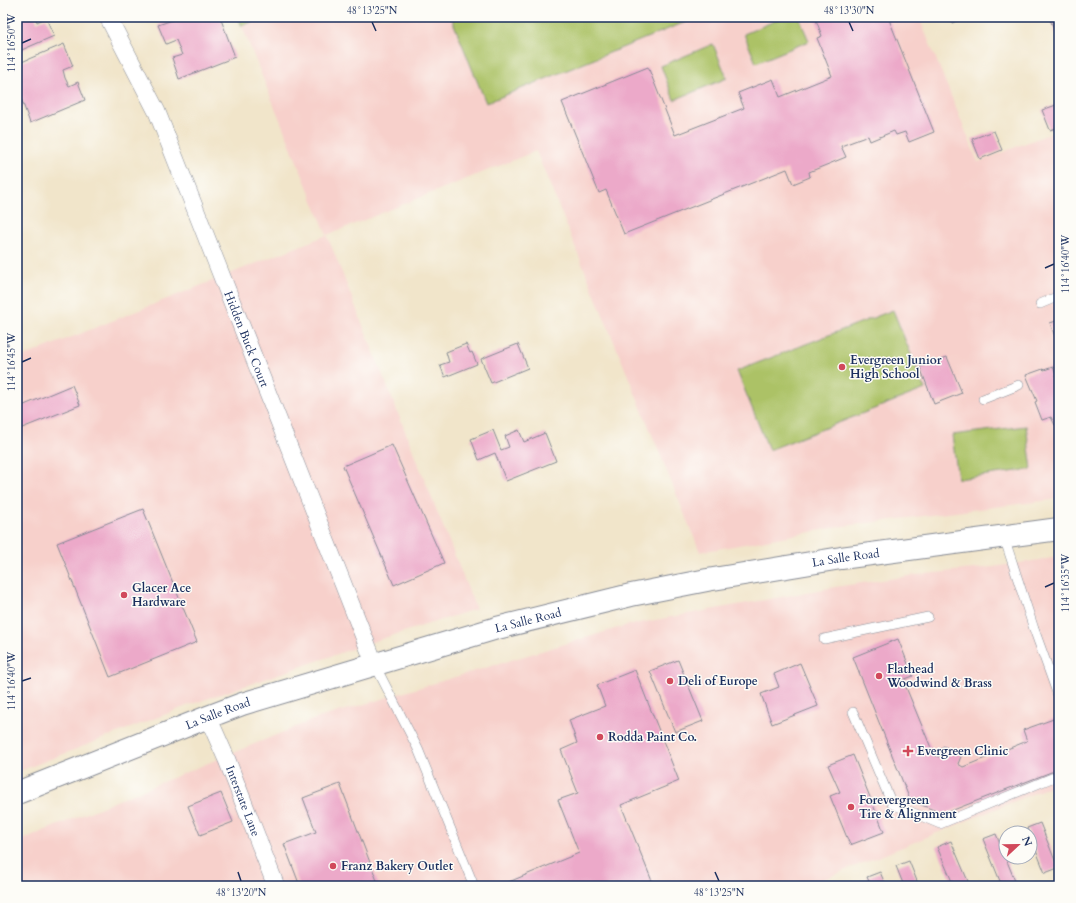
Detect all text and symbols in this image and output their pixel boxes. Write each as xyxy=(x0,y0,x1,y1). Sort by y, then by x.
text: 48°13'25"N xyxy=(347,4,398,18)
text: 48°13'30"N xyxy=(824,4,875,18)
text: 114°16'50"W xyxy=(5,13,19,72)
text: 114°16'40"W xyxy=(1059,234,1073,293)
street label: Hidden Buck Court xyxy=(220,289,273,390)
text: 114°16'45"W xyxy=(5,332,19,391)
place label: Evergreen Junior High School xyxy=(850,352,942,382)
marker: Evergreen Junior High School xyxy=(837,362,847,372)
street label: La Salle Road xyxy=(811,545,881,571)
text: 114°16'35"W xyxy=(1059,553,1073,612)
place label: Glacer Ace Hardware xyxy=(132,580,191,610)
marker: Glacer Ace Hardware xyxy=(119,590,129,600)
street label: La Salle Road xyxy=(493,604,564,636)
text: 114°16'40"W xyxy=(5,651,19,710)
place label: Flathead Woodwind & Brass xyxy=(886,661,992,691)
marker: Flathead Woodwind & Brass xyxy=(874,671,884,681)
place label: Deli of Europe xyxy=(678,673,758,689)
marker: Deli of Europe xyxy=(665,676,675,686)
street label: La Salle Road xyxy=(183,694,253,733)
place label: Rodda Paint Co. xyxy=(608,729,697,745)
marker: Rodda Paint Co. xyxy=(595,732,605,742)
place label: Evergreen Clinic xyxy=(917,743,1008,759)
marker: Evergreen Clinic xyxy=(902,745,914,757)
street label: Interstate Lane xyxy=(222,763,264,839)
place label: Forevergreen Tire & Alignment xyxy=(859,792,957,822)
marker: Forevergreen Tire & Alignment xyxy=(846,802,856,812)
north arrow xyxy=(998,825,1038,865)
text: N xyxy=(1018,834,1036,849)
place label: Franz Bakery Outlet xyxy=(341,858,454,874)
marker: Franz Bakery Outlet xyxy=(328,861,338,871)
text: 48°13'20"N xyxy=(216,886,267,900)
text: 48°13'25"N xyxy=(694,886,745,900)

